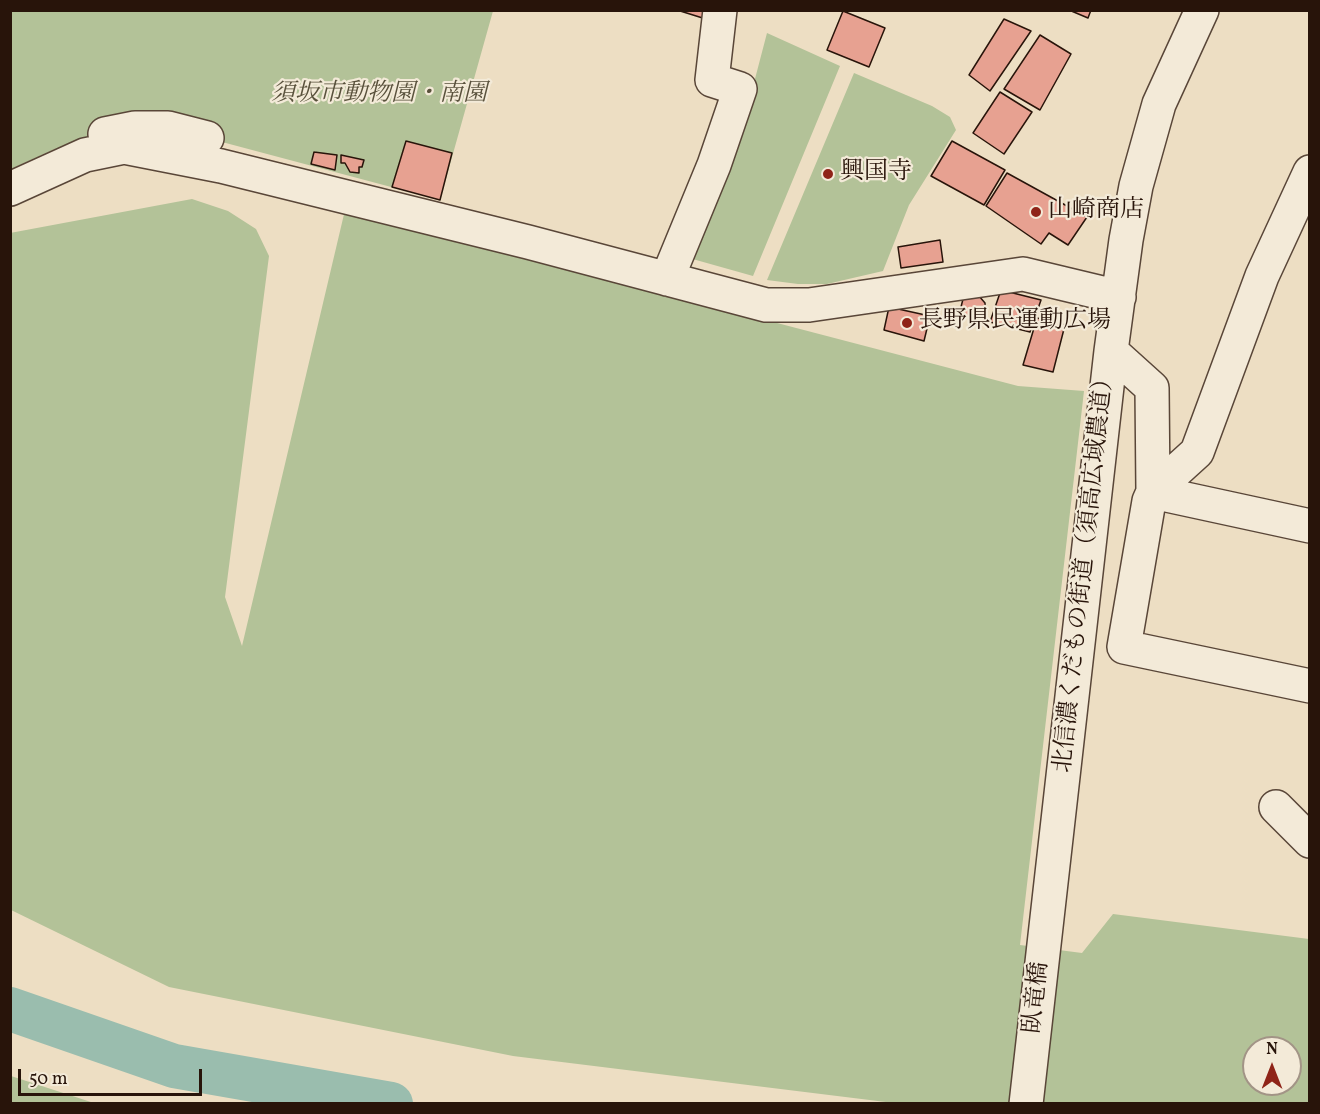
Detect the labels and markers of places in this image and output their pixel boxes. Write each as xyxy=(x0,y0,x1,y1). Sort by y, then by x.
place label: 興国寺 xyxy=(840,160,912,188)
marker: 興国寺 xyxy=(821,167,835,181)
place label: 山崎商店 xyxy=(1048,198,1144,226)
marker: 山崎商店 xyxy=(1029,205,1043,219)
place label: 長野県民運動広場 xyxy=(919,309,1111,337)
marker: 長野県民運動広場 xyxy=(900,316,914,330)

